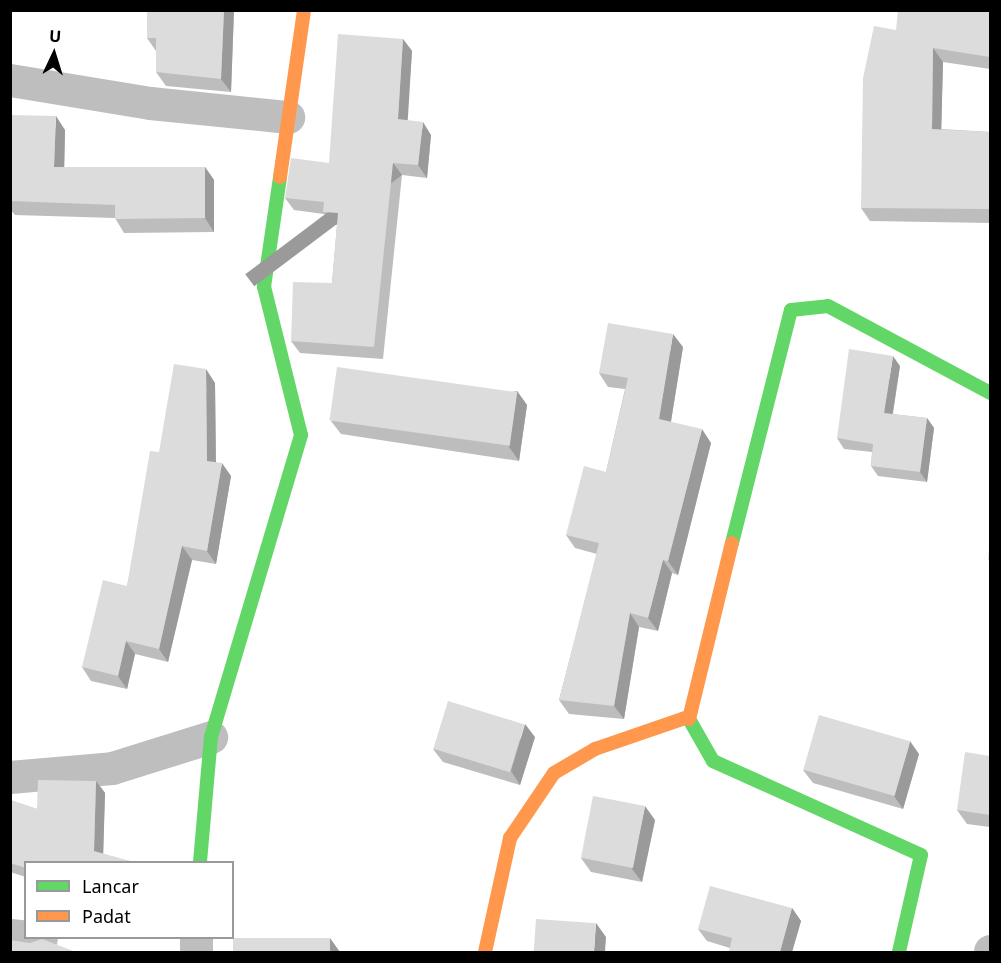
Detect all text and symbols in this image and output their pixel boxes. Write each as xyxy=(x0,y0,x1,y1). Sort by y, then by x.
north arrow xyxy=(24,24,84,84)
text: U xyxy=(48,25,62,47)
legend xyxy=(24,861,234,939)
text: Lancar xyxy=(82,874,139,898)
text: Padat xyxy=(82,904,131,928)

